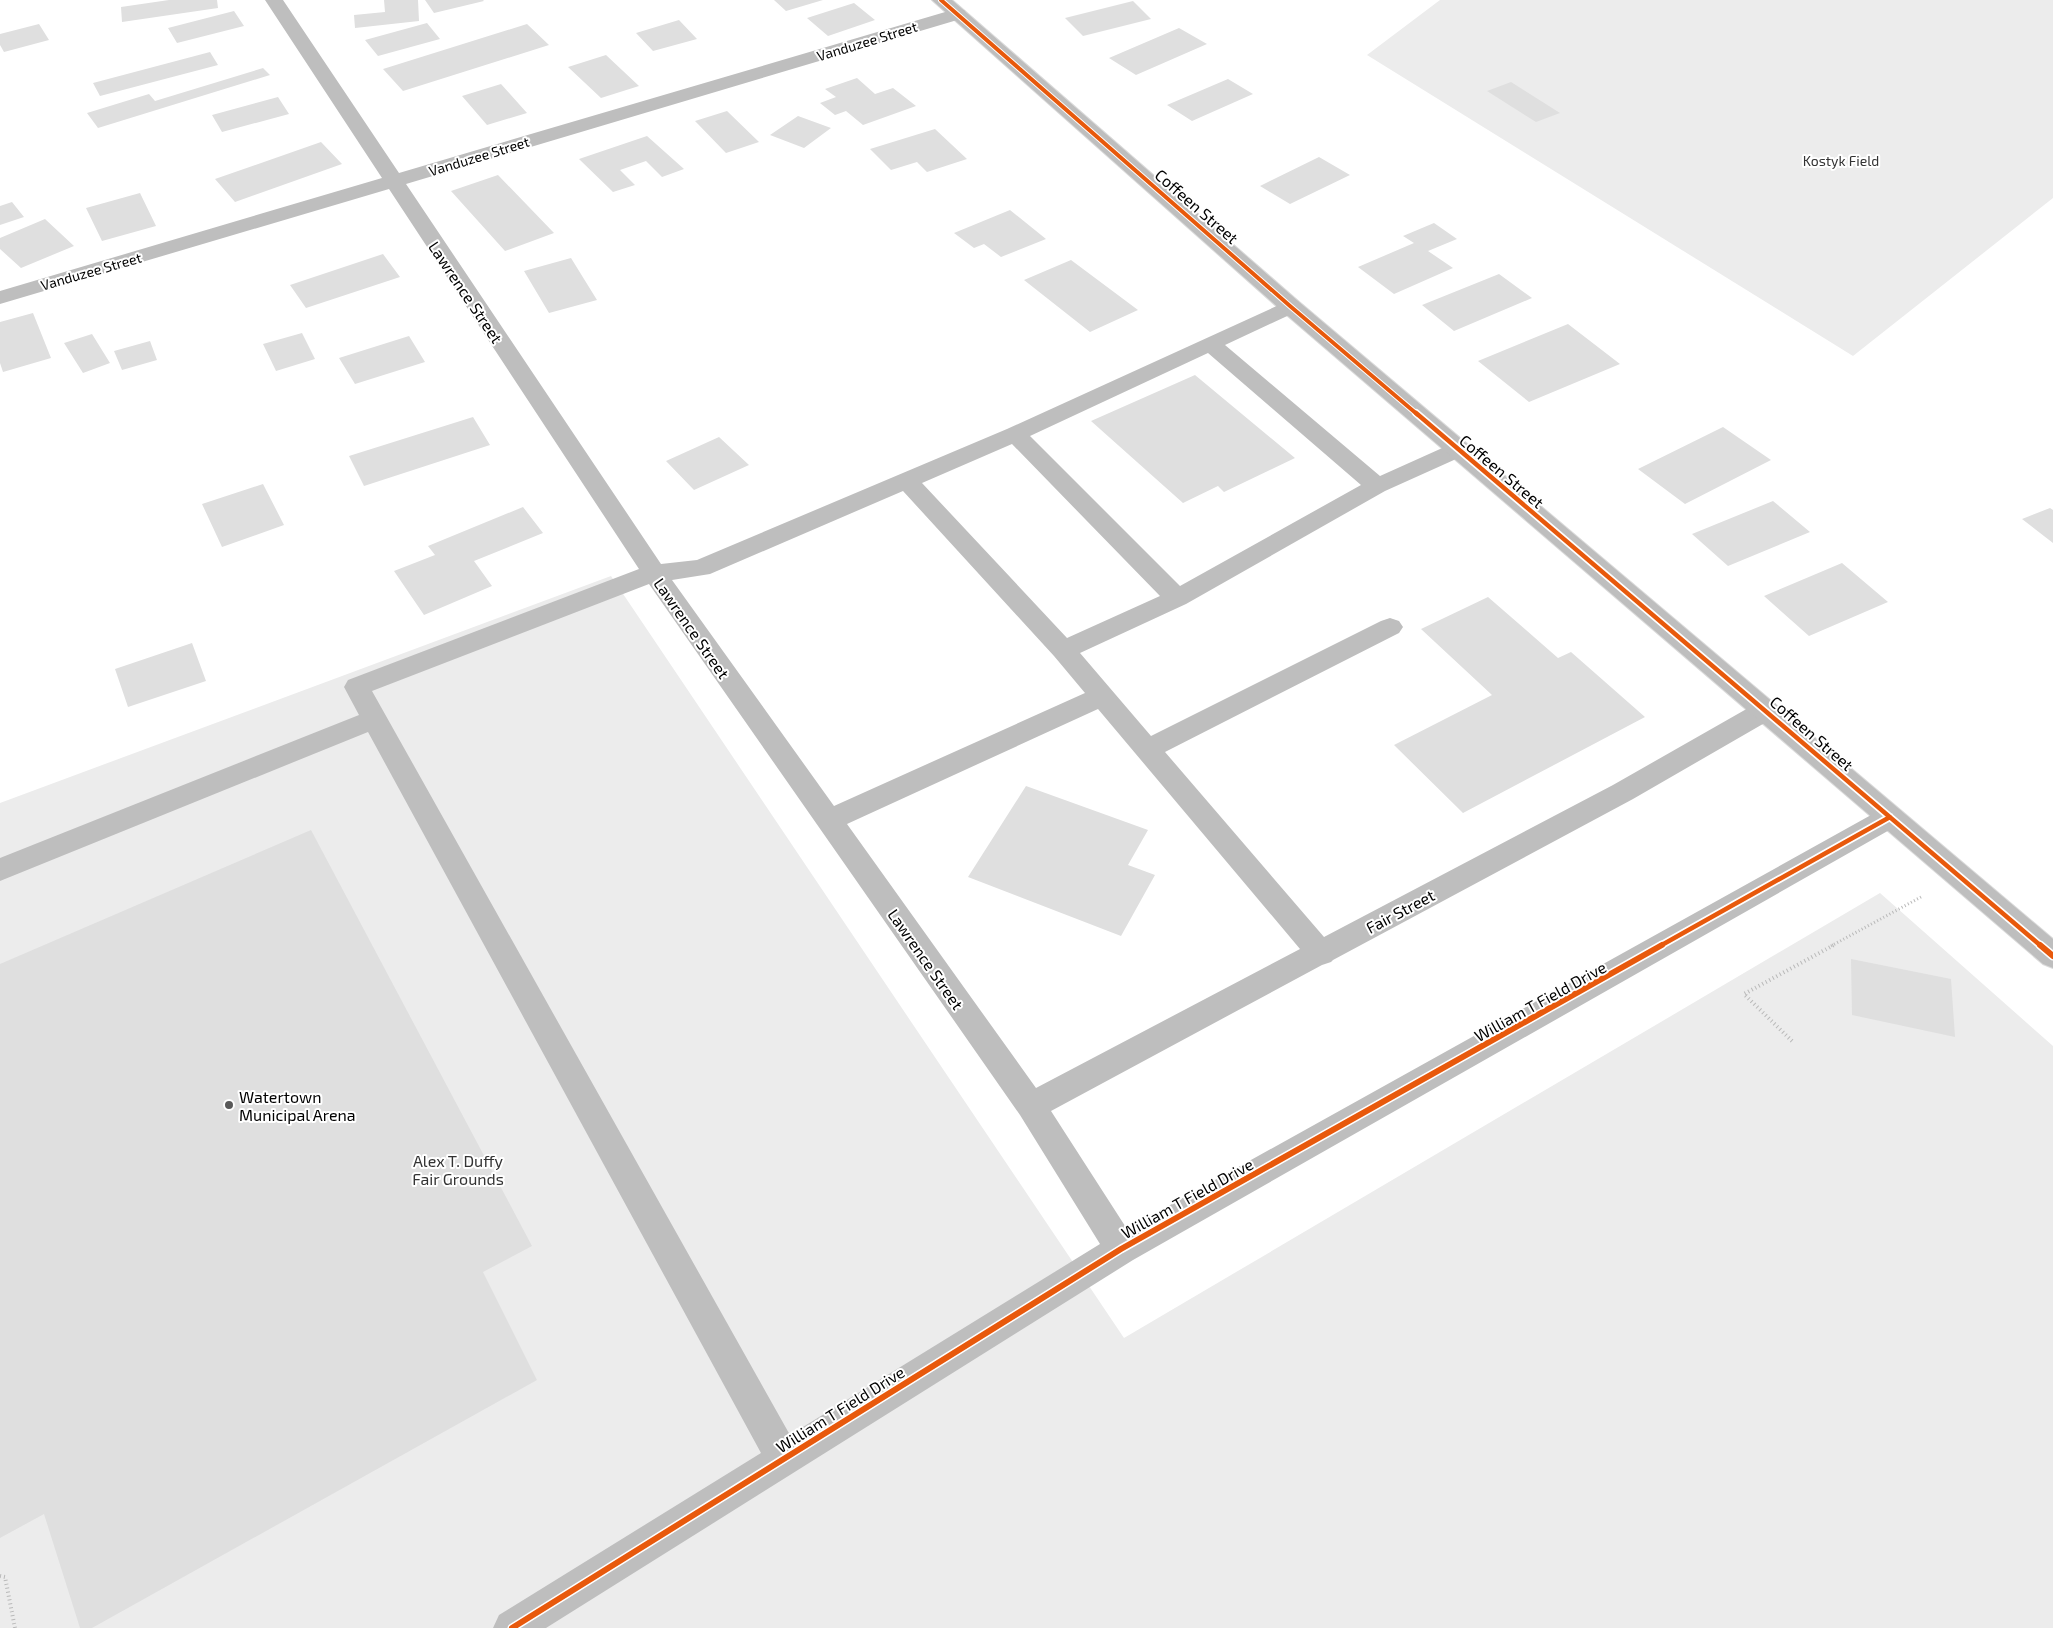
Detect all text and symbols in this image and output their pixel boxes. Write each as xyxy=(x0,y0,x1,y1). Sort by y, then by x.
street label: Vanduzee Street xyxy=(815,18,919,64)
street label: Vanduzee Street xyxy=(427,133,531,179)
park label: Kostyk Field xyxy=(1803,152,1879,169)
street label: Coffeen Street xyxy=(1152,165,1242,247)
street label: Lawrence Street xyxy=(425,238,507,346)
street label: Vanduzee Street xyxy=(39,248,143,294)
street label: Coffeen Street xyxy=(1456,430,1548,512)
street label: Lawrence Street xyxy=(650,574,734,682)
street label: Coffeen Street xyxy=(1767,692,1857,774)
street label: Fair Street xyxy=(1362,885,1438,937)
street label: Lawrence Street xyxy=(884,905,968,1013)
street label: William T Field Drive xyxy=(1471,957,1609,1045)
place label: Watertown Municipal Arena xyxy=(239,1087,356,1124)
marker: Watertown Municipal Arena xyxy=(223,1099,235,1111)
park label: Alex T. Duffy Fair Grounds xyxy=(412,1151,504,1188)
street label: William T Field Drive xyxy=(1118,1154,1256,1242)
street label: William T Field Drive xyxy=(772,1362,908,1456)

